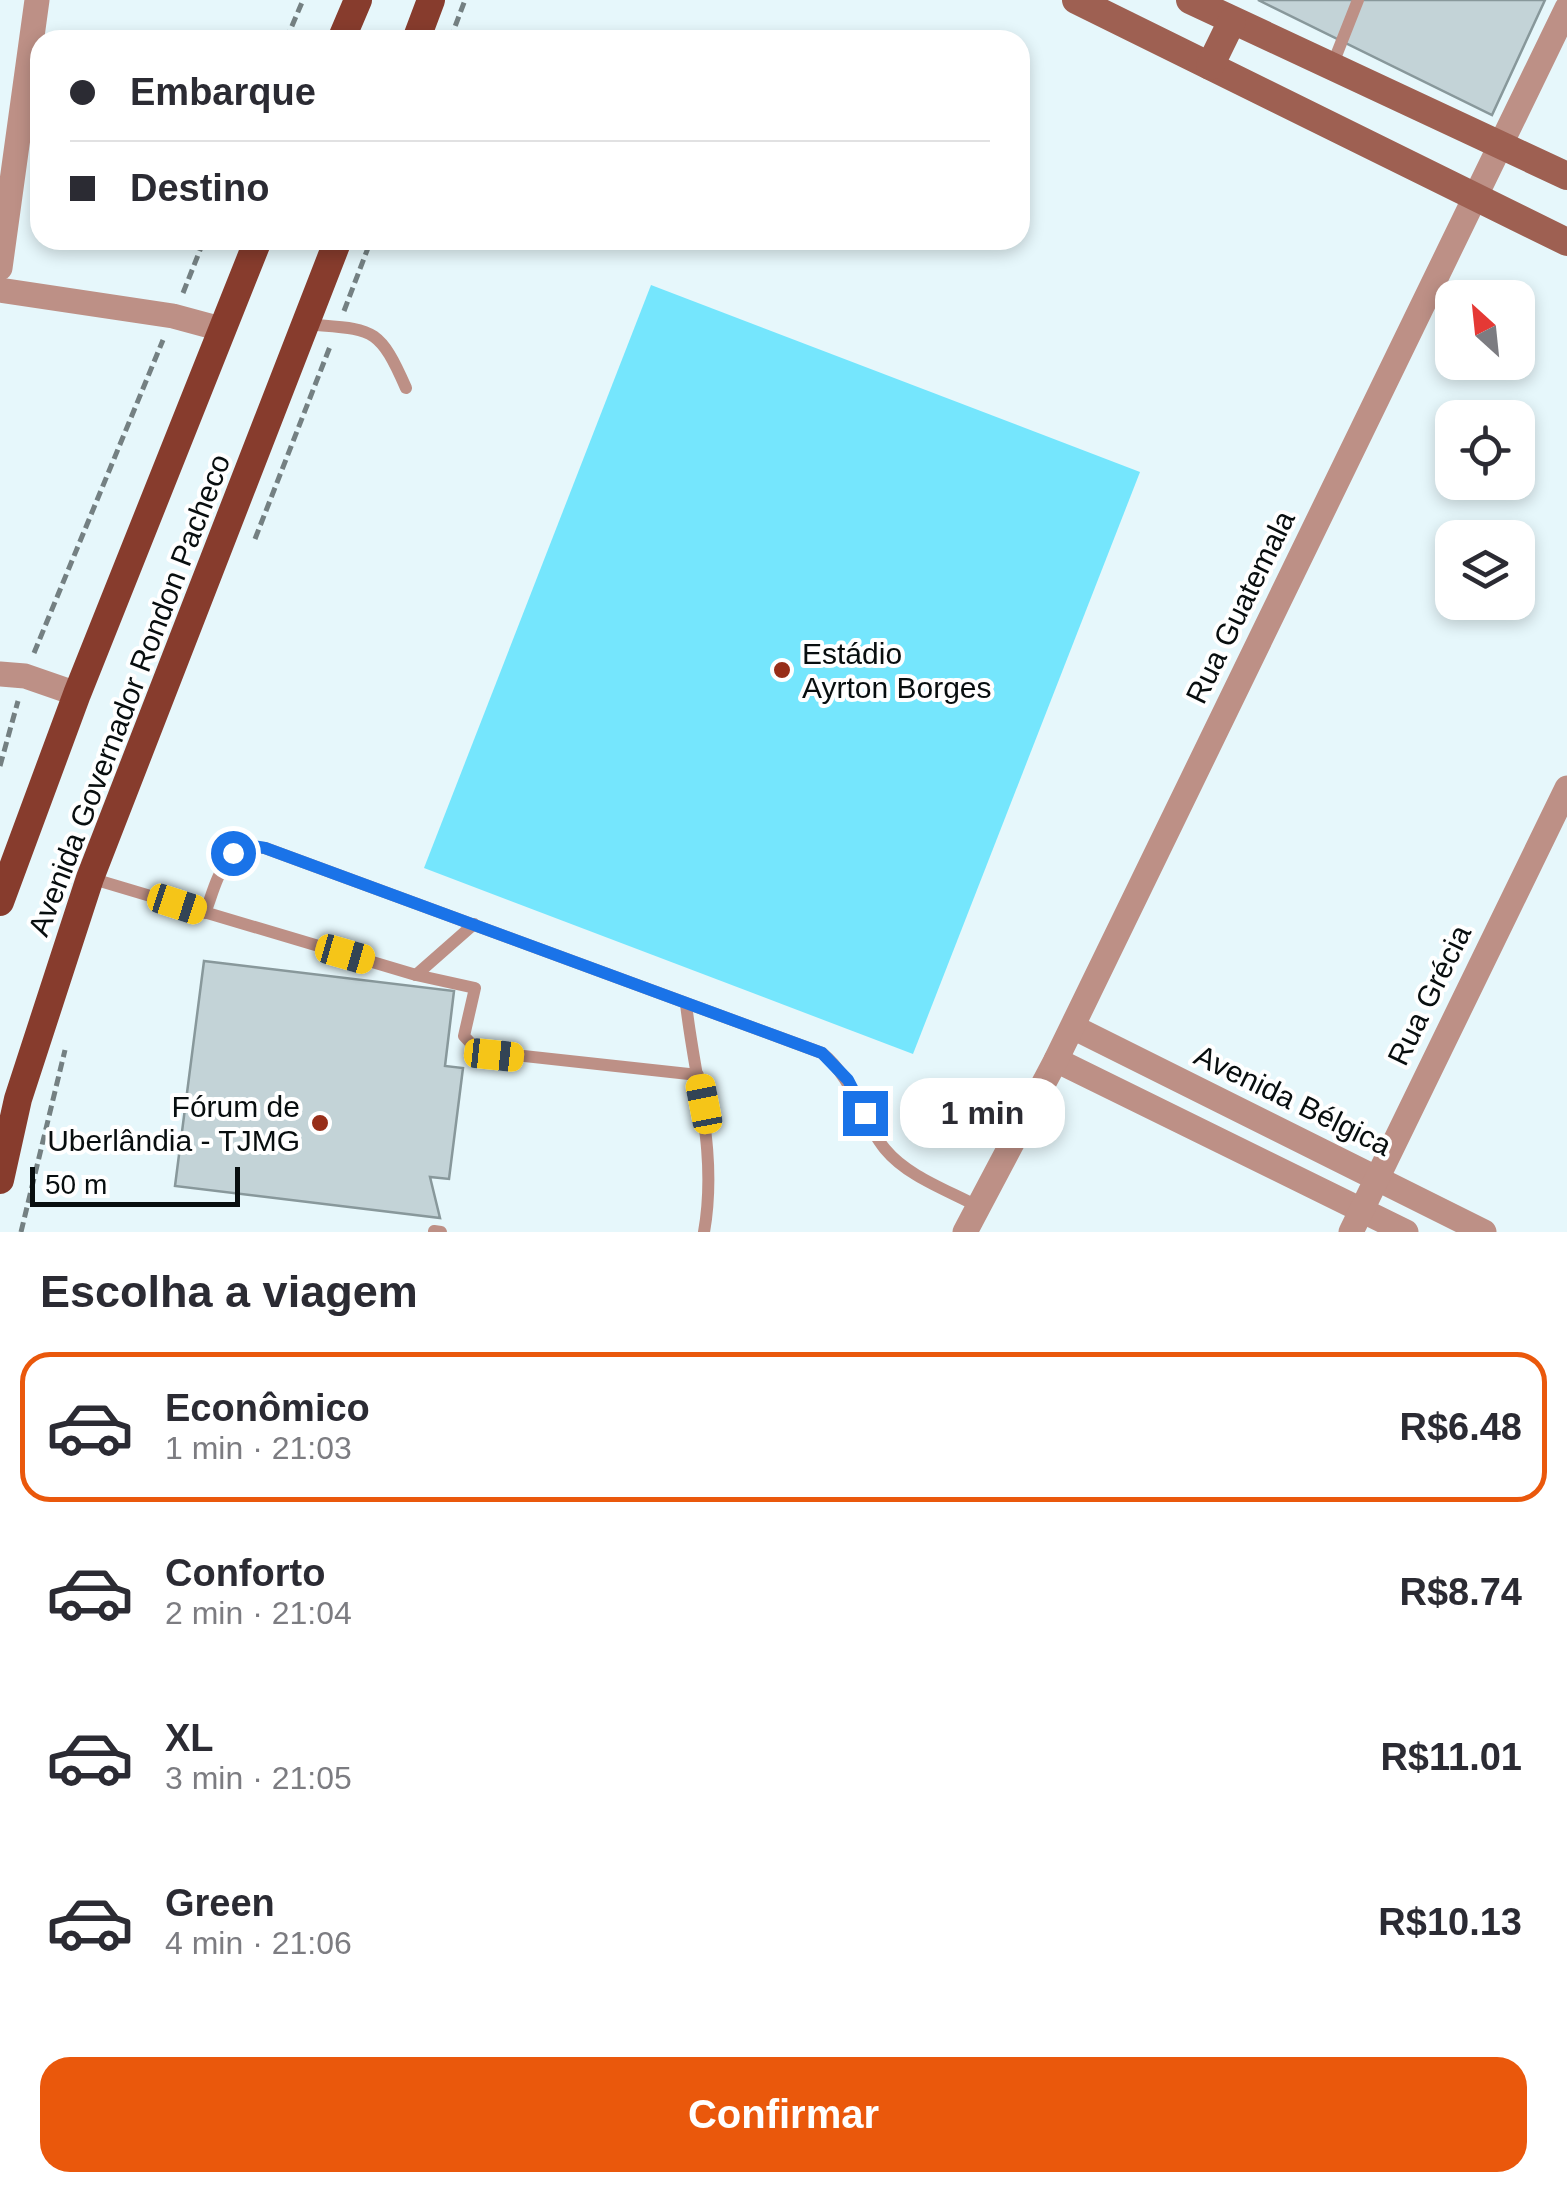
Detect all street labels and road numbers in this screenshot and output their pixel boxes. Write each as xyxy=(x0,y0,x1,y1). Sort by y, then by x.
street label: Avenida Governador Rondon Pacheco xyxy=(22,450,236,940)
street label: Rua Guatemala xyxy=(1179,505,1301,709)
street label: Rua Grécia xyxy=(1381,919,1477,1070)
street label: Avenida Bélgica xyxy=(1189,1038,1397,1162)

